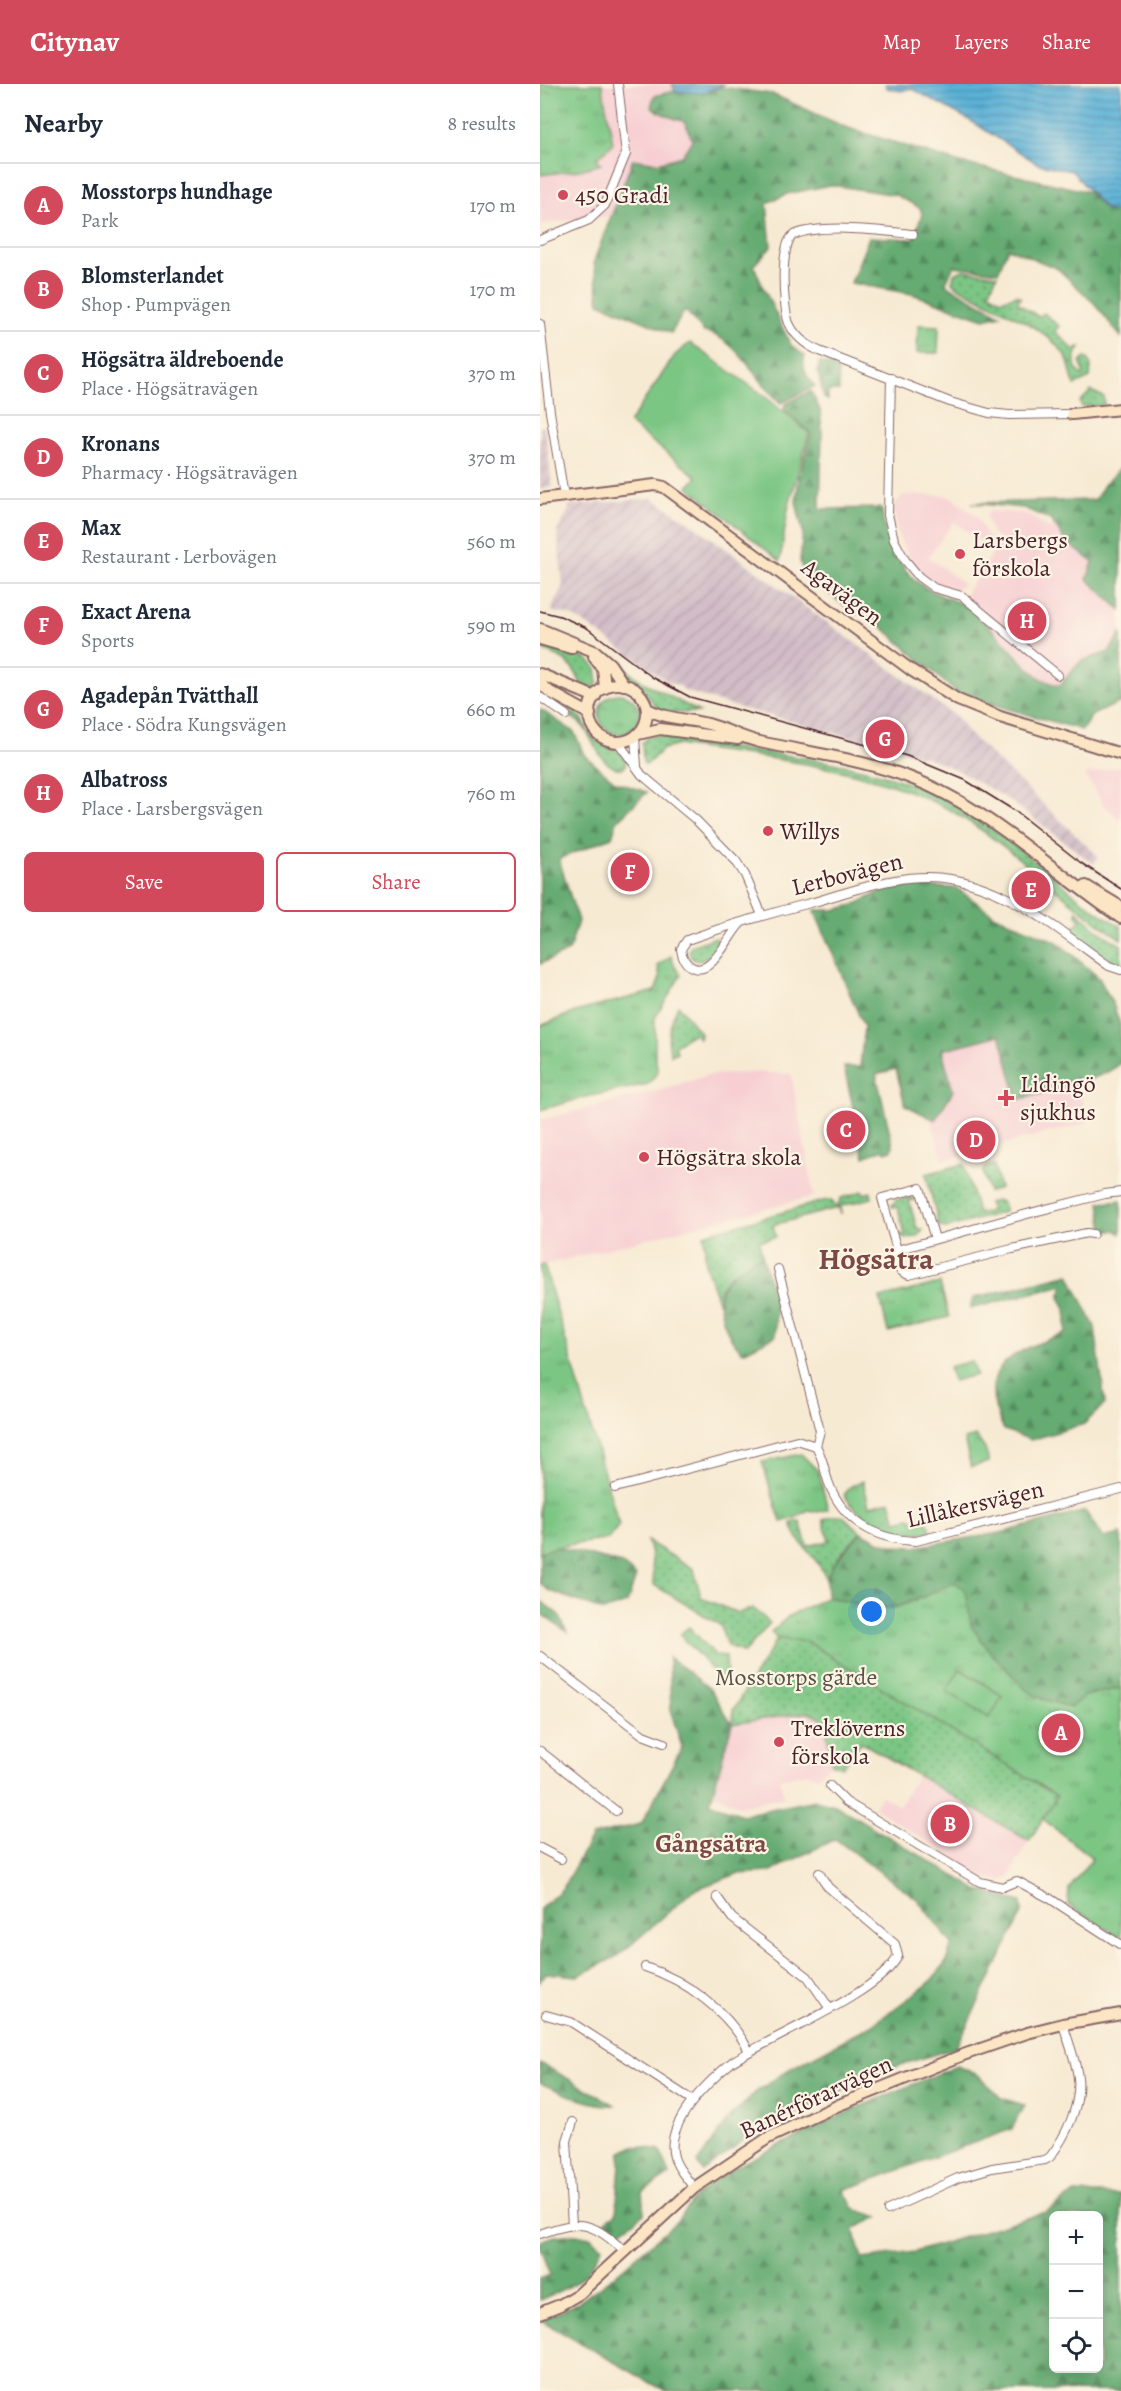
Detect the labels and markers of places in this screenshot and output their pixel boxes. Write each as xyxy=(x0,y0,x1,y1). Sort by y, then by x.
place label: 450 Gradi xyxy=(575,179,669,211)
marker: 450 Gradi xyxy=(556,188,570,202)
place label: Larsbergs förskola xyxy=(972,524,1068,584)
marker: Larsbergs förskola xyxy=(953,547,967,561)
pin: H xyxy=(1008,598,1046,644)
pin: G xyxy=(866,716,904,762)
place label: Willys xyxy=(779,815,840,847)
marker: Willys xyxy=(761,824,775,838)
pin: F xyxy=(610,850,650,894)
pin: E xyxy=(1012,868,1050,912)
place label: Lidingö sjukhus xyxy=(1020,1068,1096,1128)
marker: Lidingö sjukhus xyxy=(997,1089,1015,1107)
pin: C xyxy=(826,1108,866,1152)
pin: D xyxy=(956,1118,996,1162)
place label: Högsätra skola xyxy=(656,1141,802,1173)
marker: Högsätra skola xyxy=(637,1150,651,1164)
pin: A xyxy=(1042,1710,1080,1756)
place label: Treklöverns förskola xyxy=(791,1712,905,1772)
marker: Treklöverns förskola xyxy=(772,1735,786,1749)
pin: B xyxy=(930,1802,970,1846)

